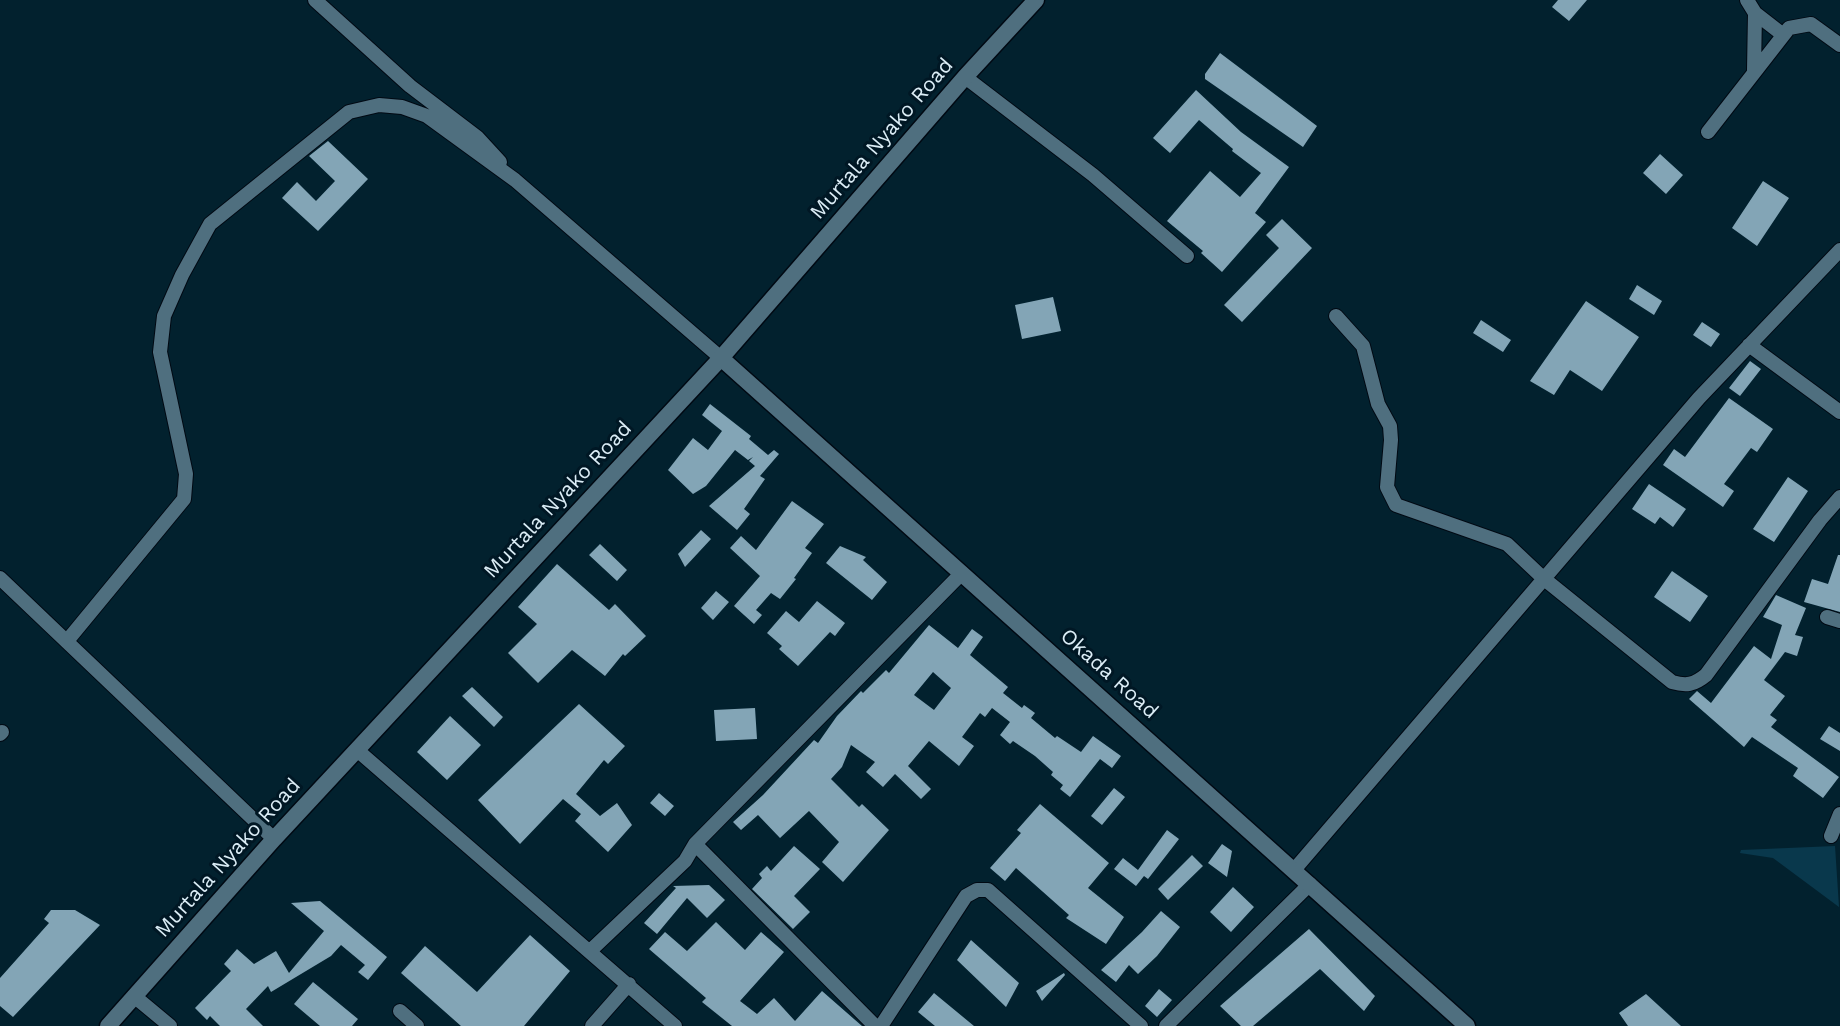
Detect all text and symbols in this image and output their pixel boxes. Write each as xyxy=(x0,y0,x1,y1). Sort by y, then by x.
street label: Murtala Nyako Road xyxy=(805,53,959,225)
street label: Murtala Nyako Road xyxy=(479,416,637,584)
street label: Okada Road xyxy=(1055,624,1163,724)
street label: Murtala Nyako Road xyxy=(150,773,306,943)

